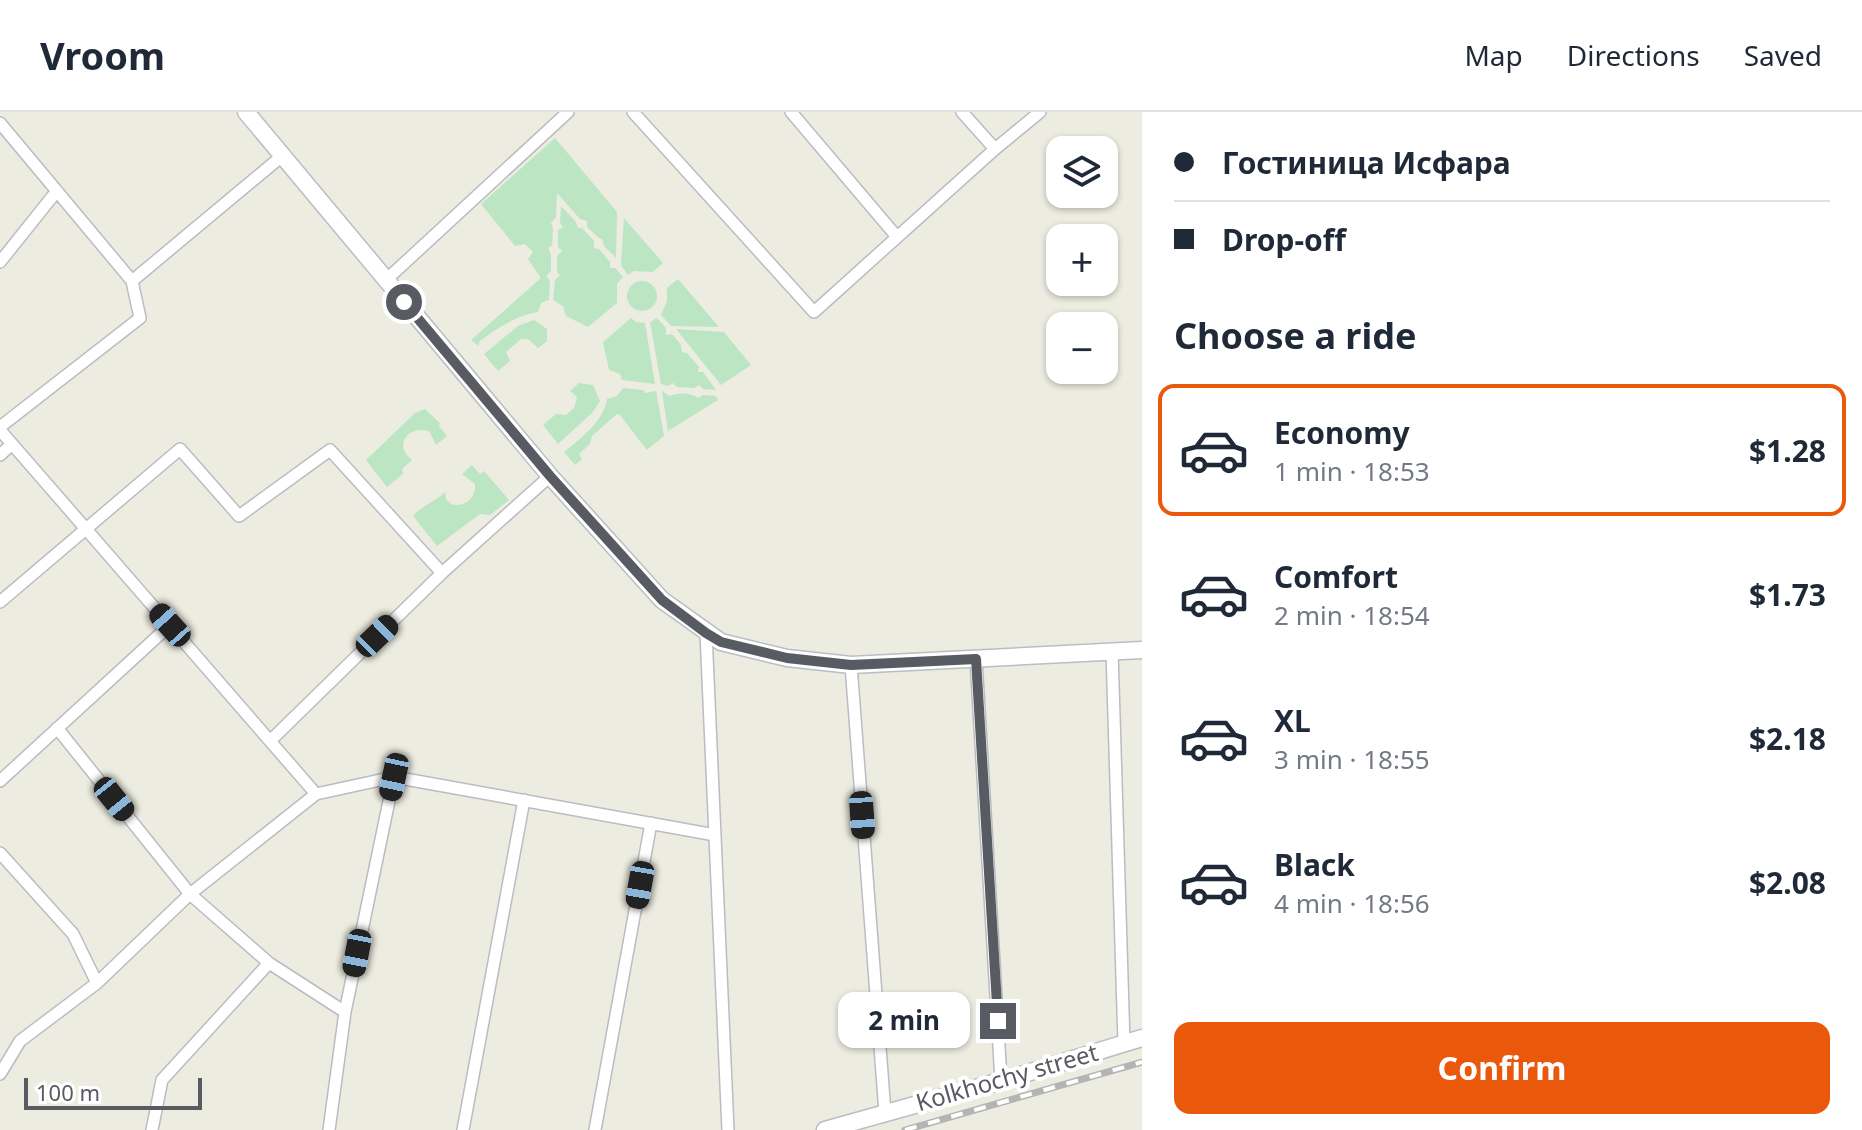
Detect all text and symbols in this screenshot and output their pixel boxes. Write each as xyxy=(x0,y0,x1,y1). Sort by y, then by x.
text: Vroom xyxy=(40,29,165,81)
text: Map xyxy=(1464,36,1523,74)
text: Directions xyxy=(1567,36,1700,74)
text: Saved xyxy=(1744,36,1822,74)
map controls xyxy=(1046,136,1118,384)
button: layers xyxy=(1046,136,1118,208)
text: Гостиница Исфара xyxy=(1222,142,1511,183)
text: Drop-off xyxy=(1222,219,1346,260)
button: + xyxy=(1046,224,1118,296)
route start xyxy=(386,284,422,320)
text: Choose a ride xyxy=(1174,311,1416,360)
button: − xyxy=(1046,312,1118,384)
text: Economy xyxy=(1274,412,1410,453)
icon: car xyxy=(1178,414,1250,486)
text: $1.28 xyxy=(1749,430,1826,471)
text: 1 min · 18:53 xyxy=(1274,453,1430,489)
text: Comfort xyxy=(1274,556,1398,597)
icon: car xyxy=(1178,558,1250,630)
text: $1.73 xyxy=(1749,574,1826,615)
text: 2 min · 18:54 xyxy=(1274,597,1430,633)
car xyxy=(145,599,195,651)
car xyxy=(351,611,403,661)
text: XL xyxy=(1274,700,1311,741)
icon: car xyxy=(1178,702,1250,774)
text: $2.18 xyxy=(1749,718,1826,759)
text: 3 min · 18:55 xyxy=(1274,741,1430,777)
car xyxy=(377,751,411,803)
car xyxy=(90,773,138,825)
car xyxy=(848,790,876,840)
text: Black xyxy=(1274,844,1355,885)
icon: car xyxy=(1178,846,1250,918)
car xyxy=(624,859,656,911)
text: $2.08 xyxy=(1749,862,1826,903)
text: 4 min · 18:56 xyxy=(1274,885,1430,921)
car xyxy=(341,927,373,979)
callout: 2 min xyxy=(838,993,970,1049)
text: 2 min xyxy=(868,1002,940,1038)
route end xyxy=(980,1003,1016,1039)
button: Confirm xyxy=(1174,1022,1830,1114)
street label: Kolkhochy street xyxy=(912,1035,1102,1118)
scale bar xyxy=(24,1074,202,1110)
text: 100 m xyxy=(36,1077,100,1107)

